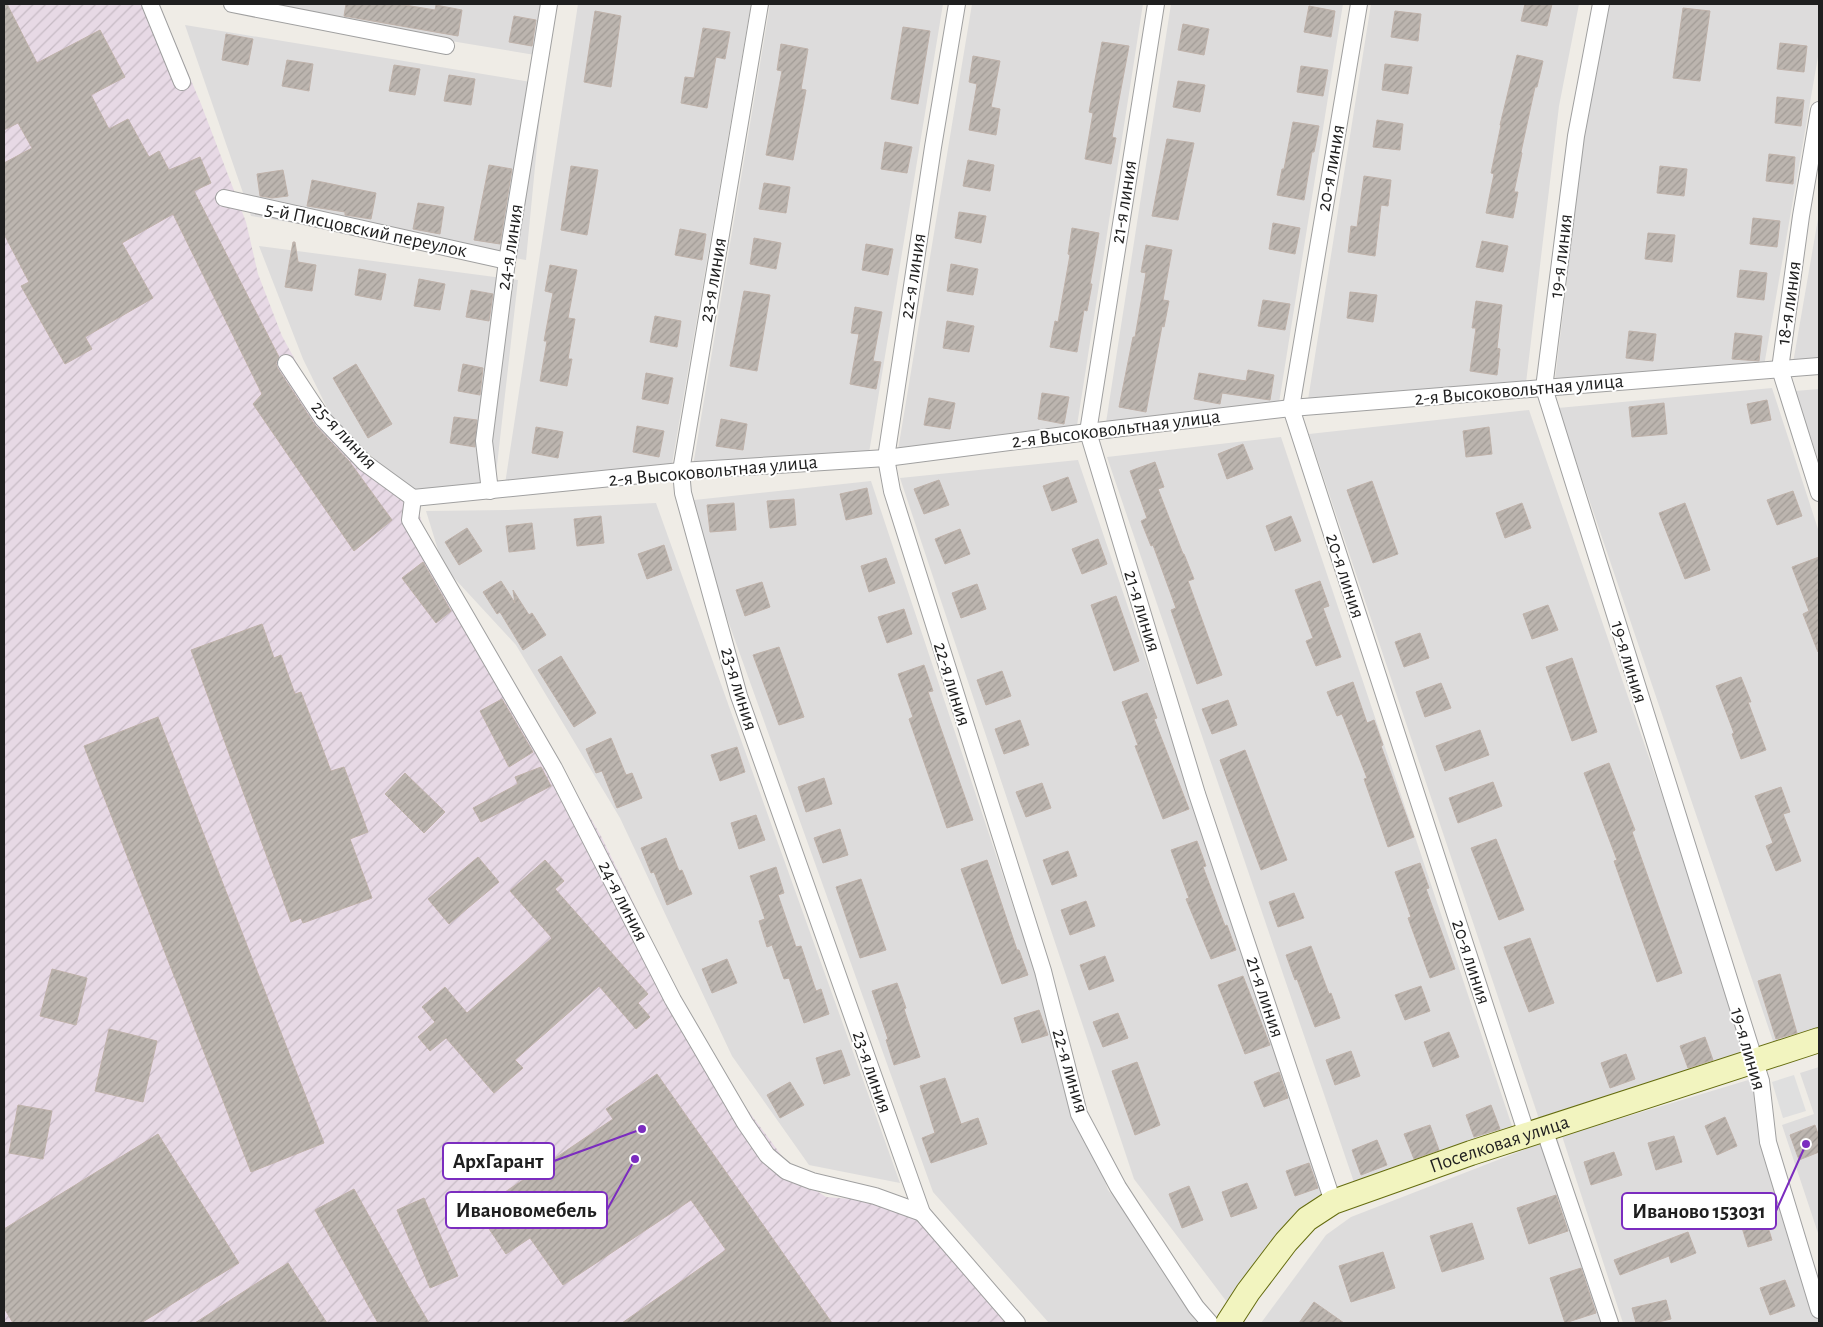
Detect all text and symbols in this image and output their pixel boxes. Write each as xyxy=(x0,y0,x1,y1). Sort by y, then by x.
street label: 20-я линия xyxy=(1314,123,1348,213)
street label: 21-я линия xyxy=(1108,159,1140,245)
street label: 5-й Писцовский переулок xyxy=(263,199,469,261)
street label: 24-я линия xyxy=(493,202,527,292)
street label: 19-я линия xyxy=(1546,213,1576,299)
street label: 22-я линия xyxy=(896,232,930,320)
street label: 23-я линия xyxy=(696,236,730,324)
street label: 18-я линия xyxy=(1773,260,1805,346)
street label: 2-я Высоковольтная улица xyxy=(1414,371,1624,409)
street label: 25-я линия xyxy=(307,397,381,473)
street label: 2-я Высоковольтная улица xyxy=(1011,406,1221,452)
street label: 2-я Высоковольтная улица xyxy=(608,452,818,490)
street label: 20-я линия xyxy=(1322,531,1368,621)
street label: 21-я линия xyxy=(1120,568,1164,654)
street label: 19-я линия xyxy=(1607,619,1651,705)
street label: 22-я линия xyxy=(930,640,974,728)
street label: 23-я линия xyxy=(717,645,761,733)
street label: 24-я линия xyxy=(594,858,652,944)
street label: 20-я линия xyxy=(1448,917,1494,1007)
street label: 21-я линия xyxy=(1242,954,1288,1040)
street label: 19-я линия xyxy=(1727,1006,1769,1092)
street label: 22-я линия xyxy=(1048,1027,1092,1115)
street label: 23-я линия xyxy=(849,1028,895,1116)
street label: Поселковая улица xyxy=(1427,1112,1572,1177)
callout: АрхГарант xyxy=(443,1143,554,1179)
text: АрхГарант xyxy=(453,1151,544,1172)
callout: Ивановомебель xyxy=(446,1192,607,1228)
callout: Иваново 153031 xyxy=(1622,1193,1776,1229)
text: Ивановомебель xyxy=(456,1200,597,1221)
text: Иваново 153031 xyxy=(1632,1201,1766,1222)

